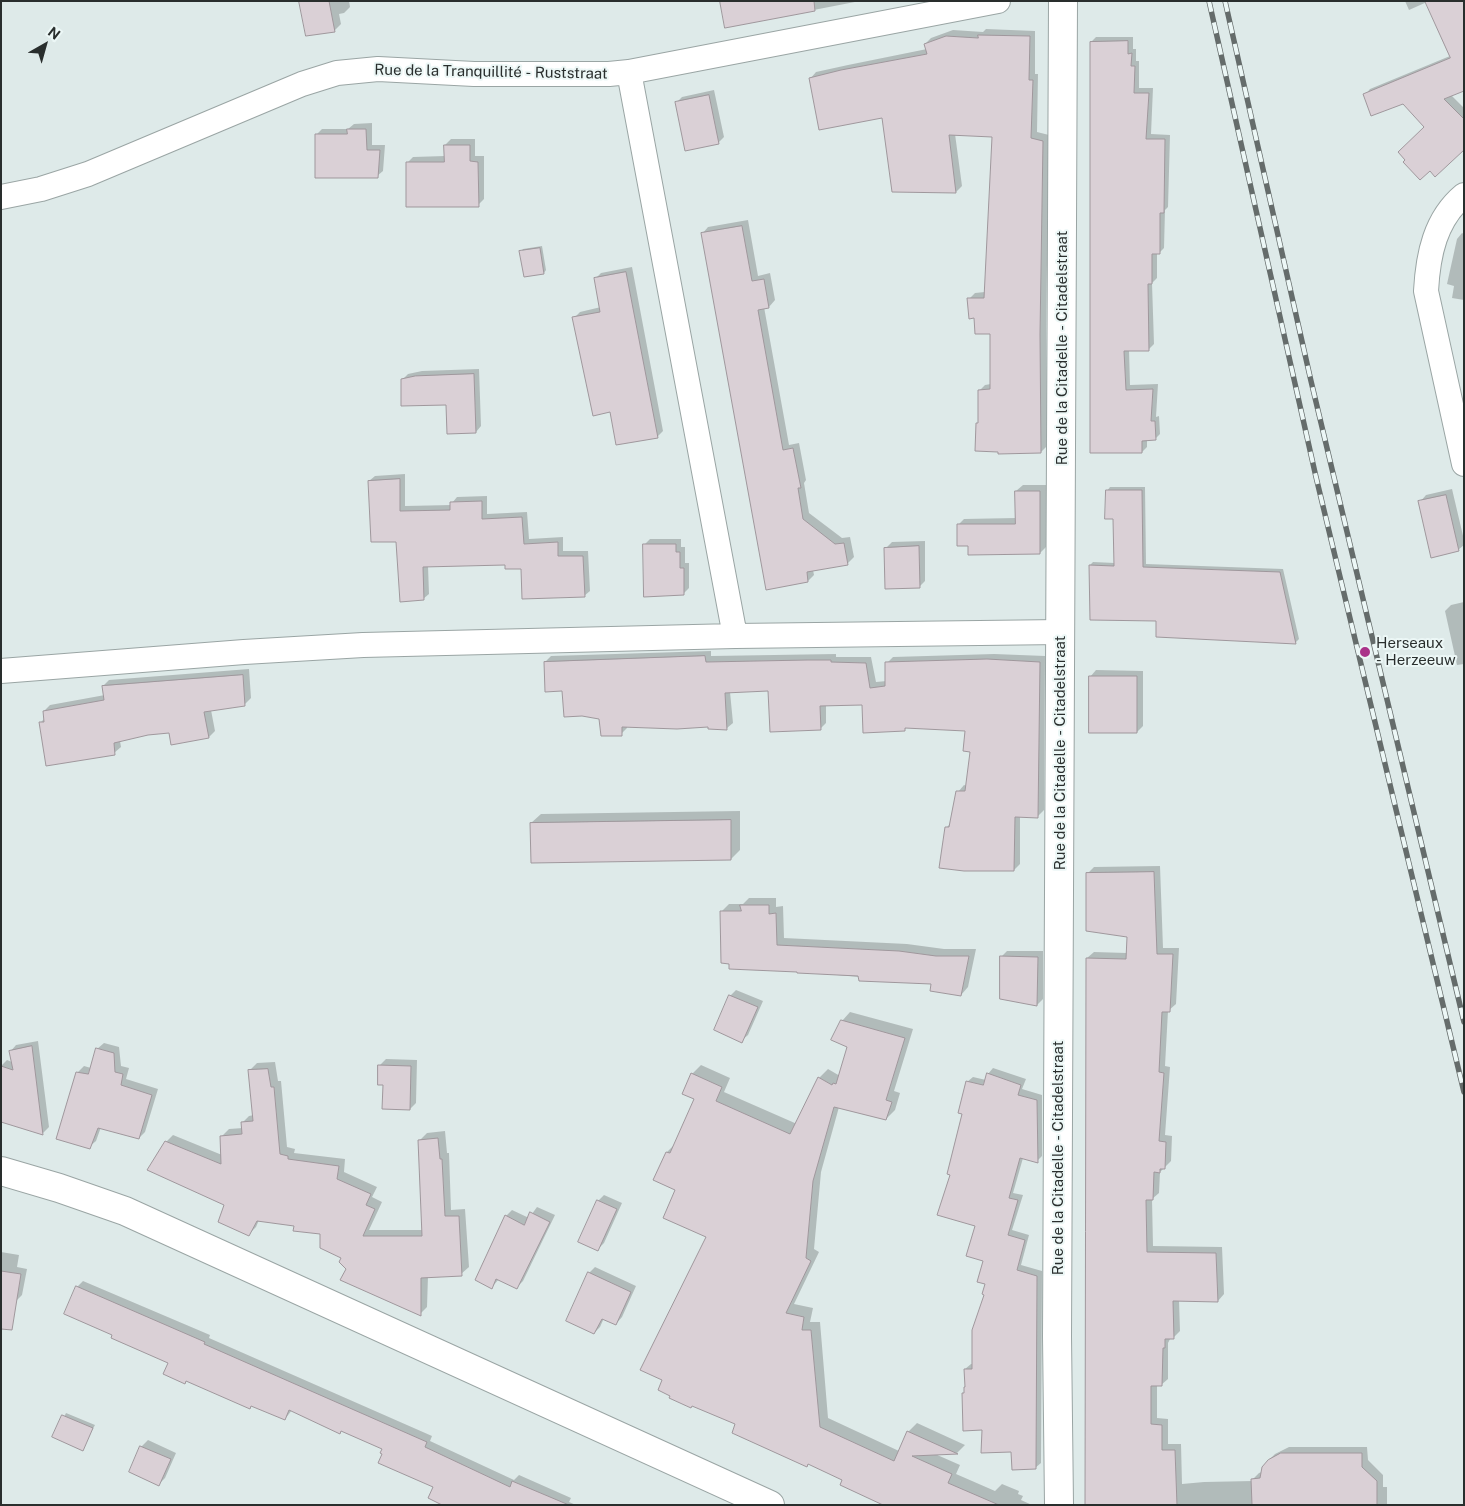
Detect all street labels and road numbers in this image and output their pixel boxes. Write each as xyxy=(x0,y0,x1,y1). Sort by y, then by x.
street label: Rue de la Tranquillité - Ruststraat xyxy=(374,61,608,83)
street label: Rue de la Citadelle - Citadelstraat xyxy=(1053,231,1071,465)
street label: Rue de la Citadelle - Citadelstraat xyxy=(1051,636,1069,870)
street label: Rue de la Citadelle - Citadelstraat xyxy=(1049,1041,1067,1275)

